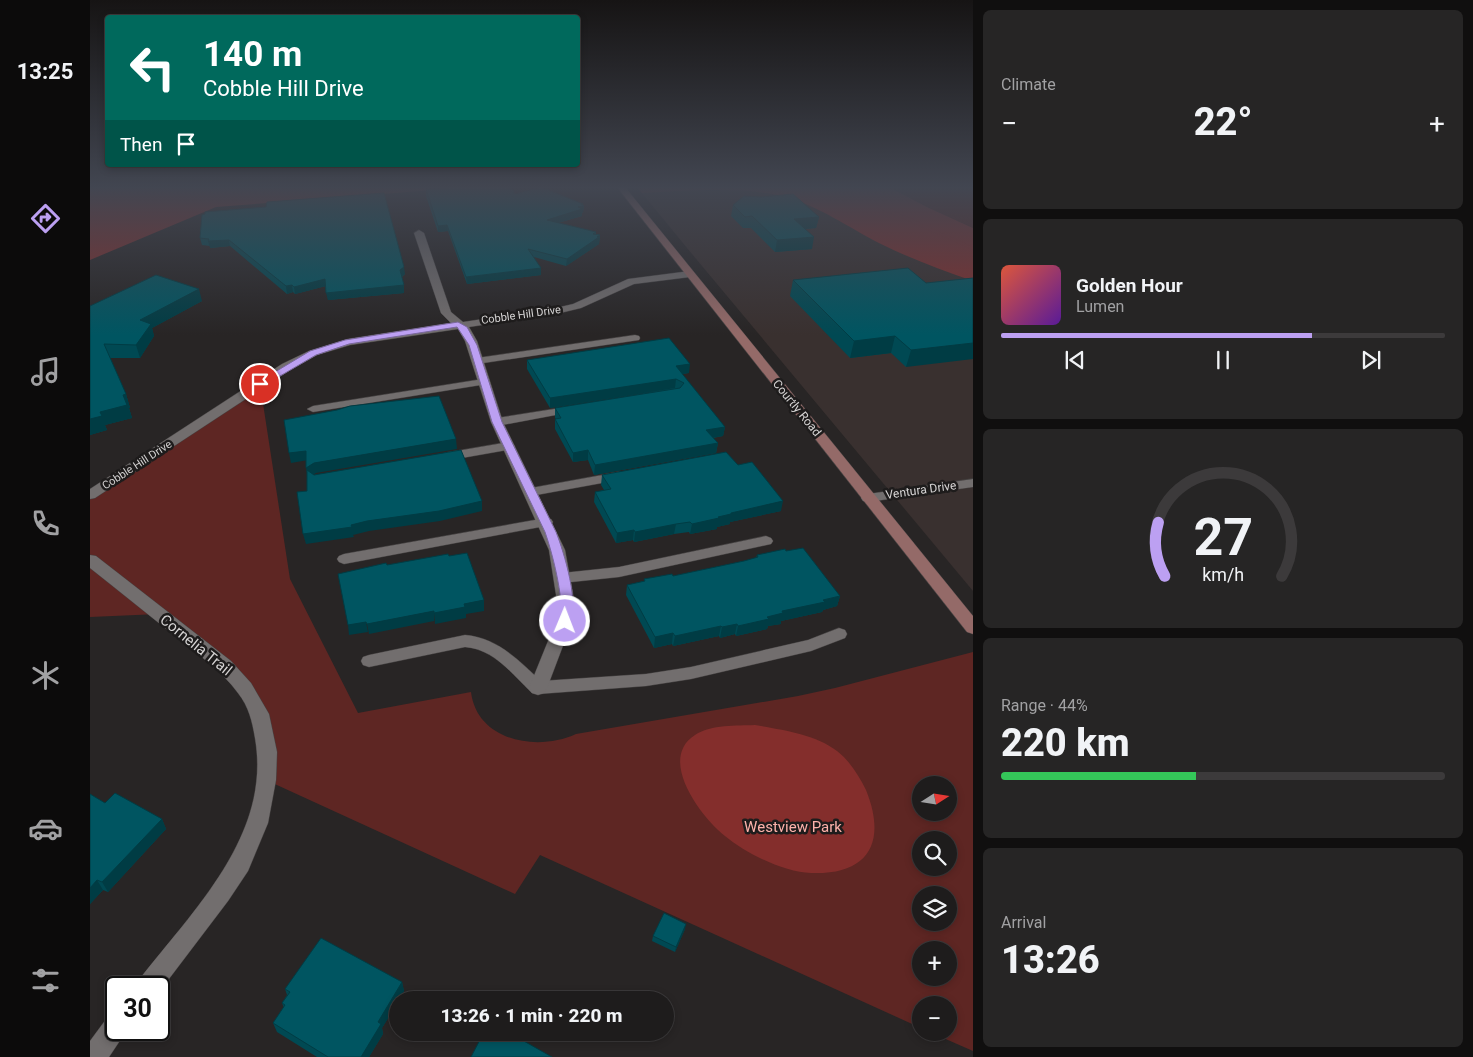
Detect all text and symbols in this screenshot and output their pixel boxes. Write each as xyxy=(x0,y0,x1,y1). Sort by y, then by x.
text: 140 m xyxy=(203,34,302,75)
icon: left xyxy=(120,35,185,100)
text: 13:25 xyxy=(17,59,73,84)
text: Climate xyxy=(1001,75,1056,94)
text: Cobble Hill Drive xyxy=(203,76,364,101)
text: 22° xyxy=(1194,100,1252,144)
text: − xyxy=(1001,107,1017,140)
text: + xyxy=(1429,107,1445,140)
icon: arrive xyxy=(172,130,200,158)
text: Then xyxy=(120,133,162,156)
icon: directions xyxy=(28,201,63,236)
text: Golden Hour xyxy=(1076,274,1183,297)
text: Lumen xyxy=(1076,297,1124,316)
street label: Cobble Hill Drive xyxy=(480,303,562,327)
icon: previous xyxy=(1061,346,1089,374)
icon: pause xyxy=(1209,346,1237,374)
icon: next xyxy=(1357,346,1385,374)
icon: music xyxy=(28,354,63,389)
pin xyxy=(239,363,281,405)
icon: arrive xyxy=(246,370,274,398)
street label: Courtly Road xyxy=(770,377,824,439)
street label: Cobble Hill Drive xyxy=(100,438,174,492)
street label: Ventura Drive xyxy=(885,478,957,502)
icon: phone xyxy=(28,506,63,541)
text: 27 xyxy=(1193,507,1253,568)
text: km/h xyxy=(1202,564,1244,585)
position arrow xyxy=(538,594,590,646)
street label: Cornelia Trail xyxy=(156,611,236,679)
icon: climate xyxy=(28,658,63,693)
text: Range · 44% xyxy=(1001,696,1088,715)
text: 220 km xyxy=(1001,721,1130,765)
north arrow xyxy=(912,776,958,821)
map controls xyxy=(912,776,957,1041)
icon: car xyxy=(28,811,63,846)
park label: Westview Park xyxy=(744,818,842,836)
button: search xyxy=(912,831,957,876)
button: layers xyxy=(912,886,957,931)
text: Arrival xyxy=(1001,913,1046,932)
text: 13:26 xyxy=(1001,938,1100,982)
button: + xyxy=(912,941,957,986)
icon: filters xyxy=(28,963,63,998)
speed limit sign: 30 xyxy=(105,976,170,1041)
button: − xyxy=(912,996,957,1041)
text: 13:26 · 1 min · 220 m xyxy=(440,1004,623,1027)

